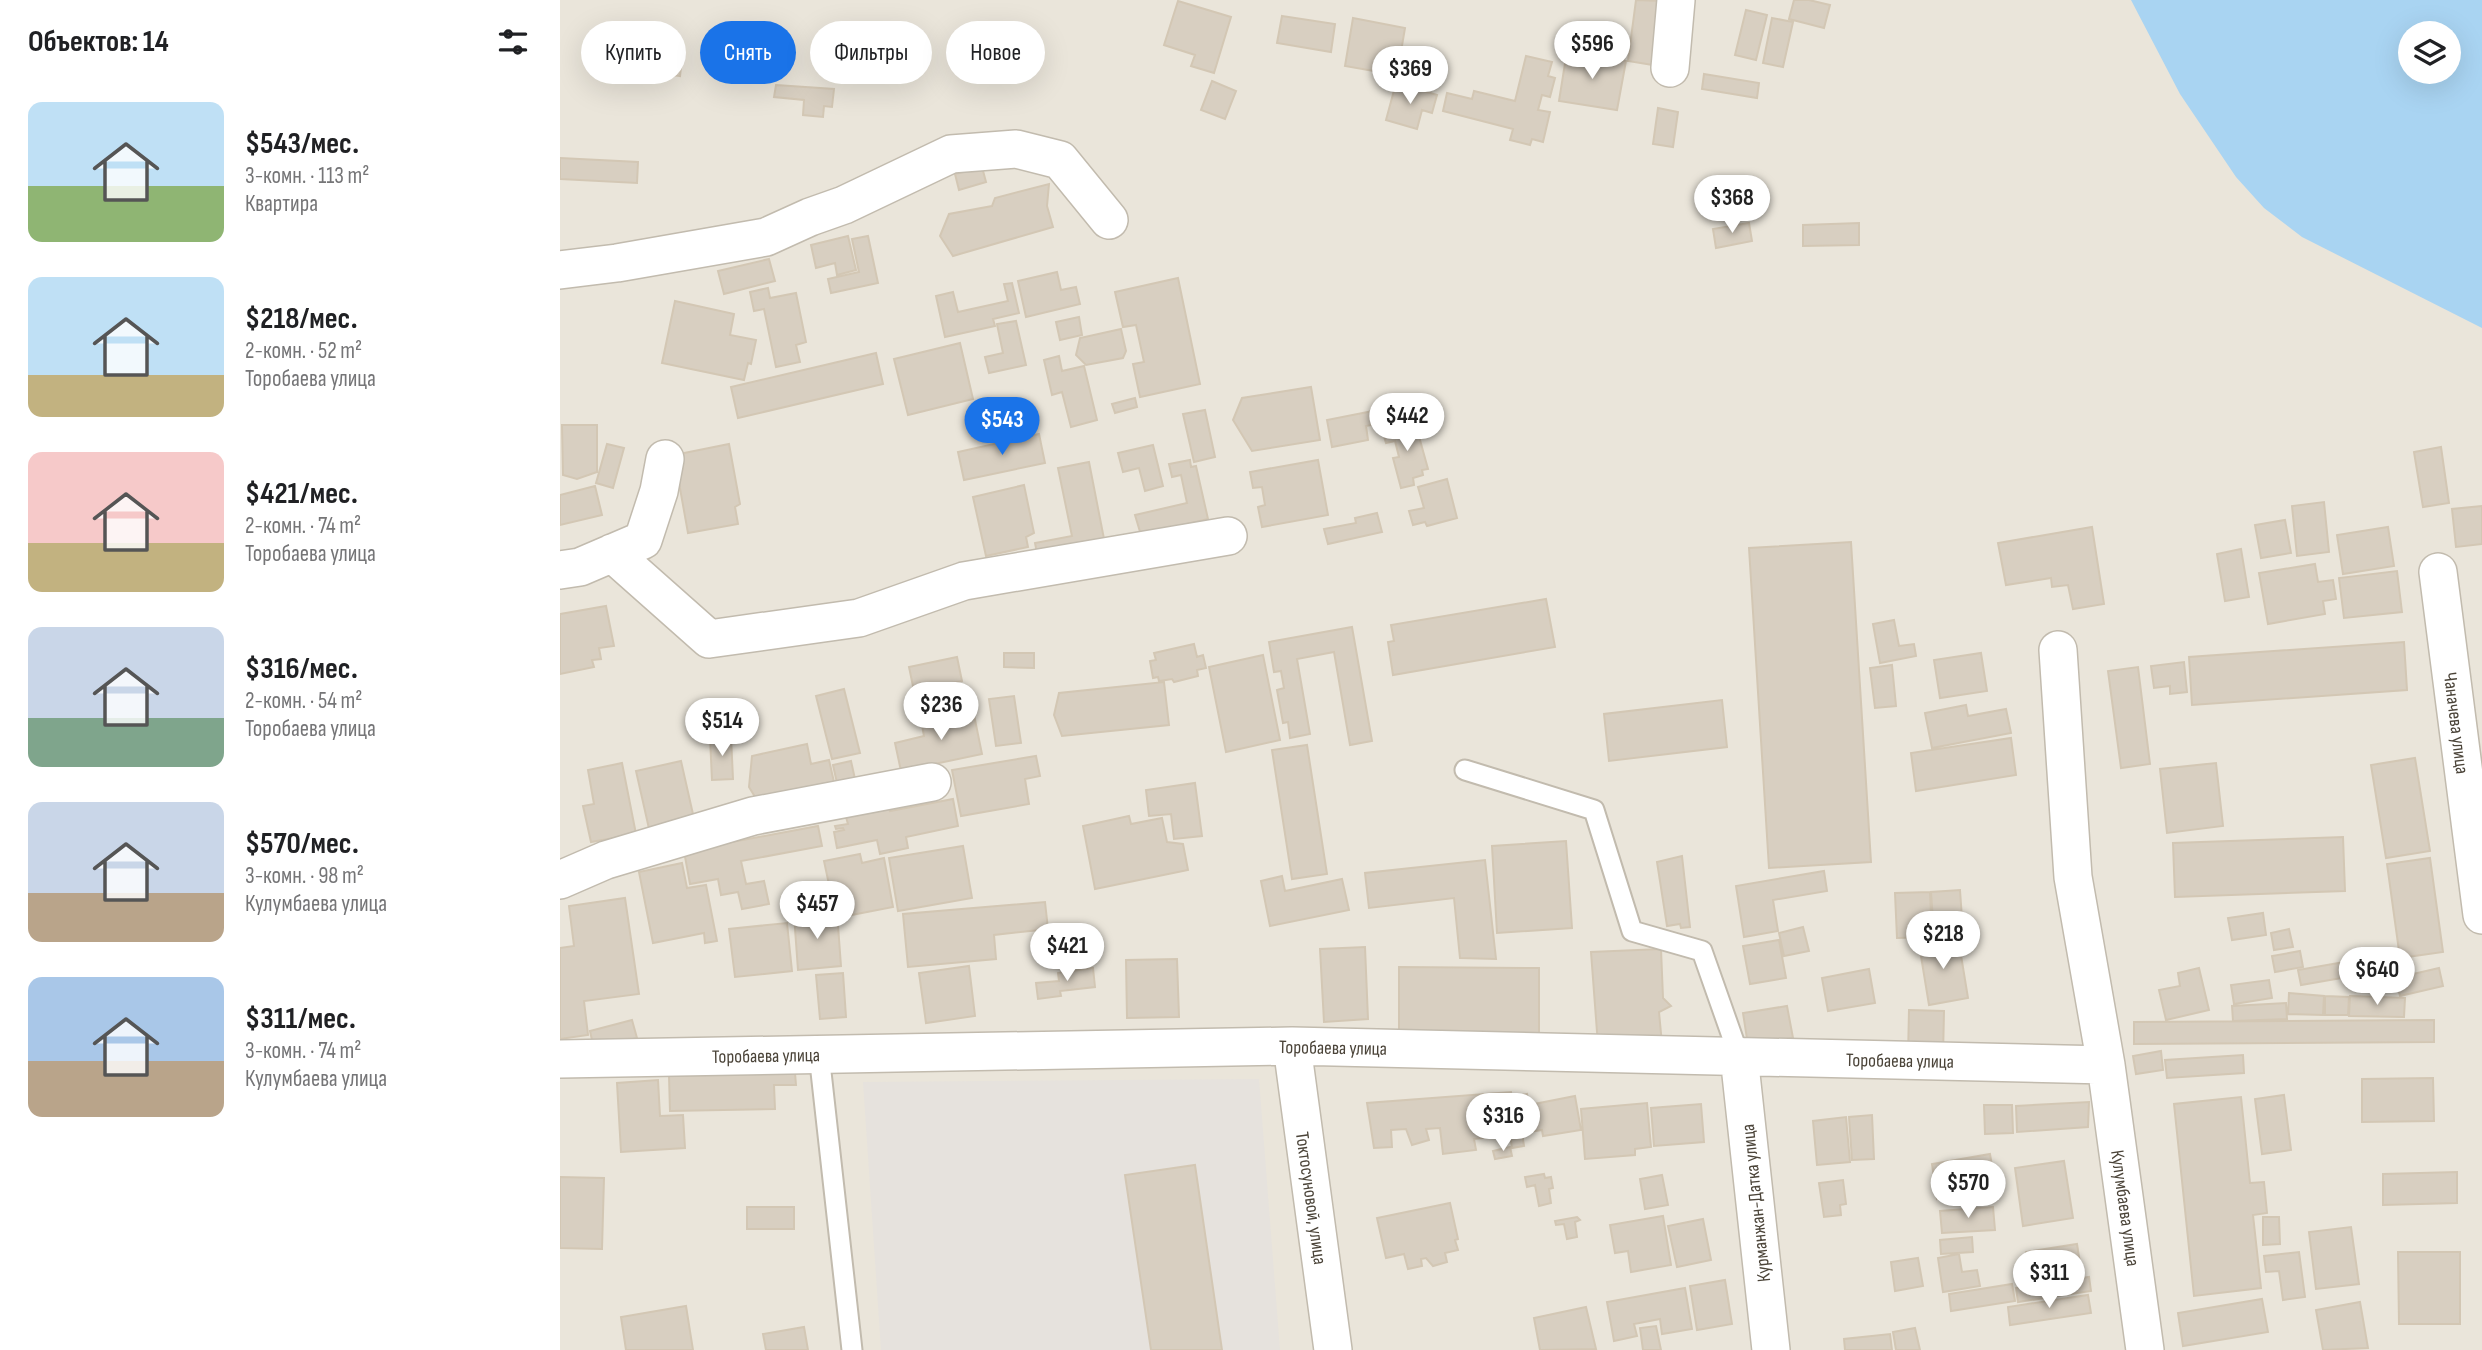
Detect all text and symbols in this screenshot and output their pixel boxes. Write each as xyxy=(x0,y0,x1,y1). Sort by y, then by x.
chip: Купить xyxy=(581,21,686,84)
chip: Снять xyxy=(700,21,796,84)
chip: Фильтры xyxy=(810,21,932,84)
chip: Новое xyxy=(946,21,1045,84)
map controls xyxy=(2398,21,2461,84)
button: layers xyxy=(2398,21,2461,84)
pin: $596 xyxy=(1551,22,1633,81)
icon: filters xyxy=(494,23,532,61)
text: Объектов: 14 xyxy=(28,24,169,60)
text: $596 xyxy=(1570,30,1614,58)
pin: $369 xyxy=(1369,46,1451,106)
text: $369 xyxy=(1388,55,1432,83)
text: $543/мес. xyxy=(245,126,359,162)
icon: home xyxy=(84,130,168,214)
text: 3-комн. · 113 m² xyxy=(245,162,369,190)
pin: $368 xyxy=(1691,176,1773,235)
text: $368 xyxy=(1710,184,1754,212)
text: Квартира xyxy=(245,190,318,218)
text: $218/мес. xyxy=(245,301,358,337)
icon: home xyxy=(84,305,168,389)
text: 2-комн. · 52 m² xyxy=(245,337,362,365)
text: Торобаева улица xyxy=(245,365,376,393)
pin: $442 xyxy=(1366,393,1448,453)
pin: $543 xyxy=(961,398,1043,457)
text: $442 xyxy=(1385,402,1429,430)
text: $543 xyxy=(981,406,1023,434)
text: $421/мес. xyxy=(245,476,358,512)
icon: home xyxy=(84,480,168,564)
text: 2-комн. · 74 m² xyxy=(245,512,361,540)
text: Торобаева улица xyxy=(245,540,376,568)
text: $316/мес. xyxy=(245,651,358,687)
icon: home xyxy=(84,655,168,739)
street label: Чаначева улица xyxy=(2438,671,2473,775)
pin: $236 xyxy=(900,682,982,742)
text: 2-комн. · 54 m² xyxy=(245,687,362,715)
text: $236 xyxy=(920,691,962,719)
pin: $514 xyxy=(681,698,763,758)
text: $514 xyxy=(701,707,743,735)
text: Торобаева улица xyxy=(245,715,376,743)
text: $570/мес. xyxy=(245,826,359,862)
icon: home xyxy=(84,830,168,914)
text: 3-комн. · 98 m² xyxy=(245,862,364,890)
pin: $457 xyxy=(776,881,858,941)
text: Кулумбаева улица xyxy=(245,890,387,918)
text: $457 xyxy=(796,890,838,918)
pin: $218 xyxy=(1902,912,1984,971)
text: $218 xyxy=(1922,920,1964,948)
pin: $421 xyxy=(1026,923,1108,983)
text: $421 xyxy=(1046,932,1088,960)
pin: $640 xyxy=(2336,948,2418,1007)
text: $640 xyxy=(2355,956,2399,984)
text: $311/мес. xyxy=(245,1001,356,1037)
icon: home xyxy=(84,1005,168,1089)
street label: Торобаева улица xyxy=(1279,1036,1387,1061)
text: 3-комн. · 74 m² xyxy=(245,1037,361,1065)
street label: Торобаева улица xyxy=(712,1044,820,1069)
street label: Торобаева улица xyxy=(1846,1049,1954,1074)
text: Кулумбаева улица xyxy=(245,1065,387,1093)
pin: $316 xyxy=(1462,1094,1544,1153)
text: $316 xyxy=(1482,1102,1524,1130)
street label: Курманжан-Датка улица xyxy=(1737,1123,1776,1283)
street label: Токтосуновой, улица xyxy=(1290,1130,1331,1266)
street label: Кулумбаева улица xyxy=(2105,1149,2144,1268)
pin: $570 xyxy=(1927,1160,2009,1220)
text: $570 xyxy=(1947,1169,1989,1197)
pin: $311 xyxy=(2008,1250,2090,1310)
text: $311 xyxy=(2029,1259,2069,1287)

